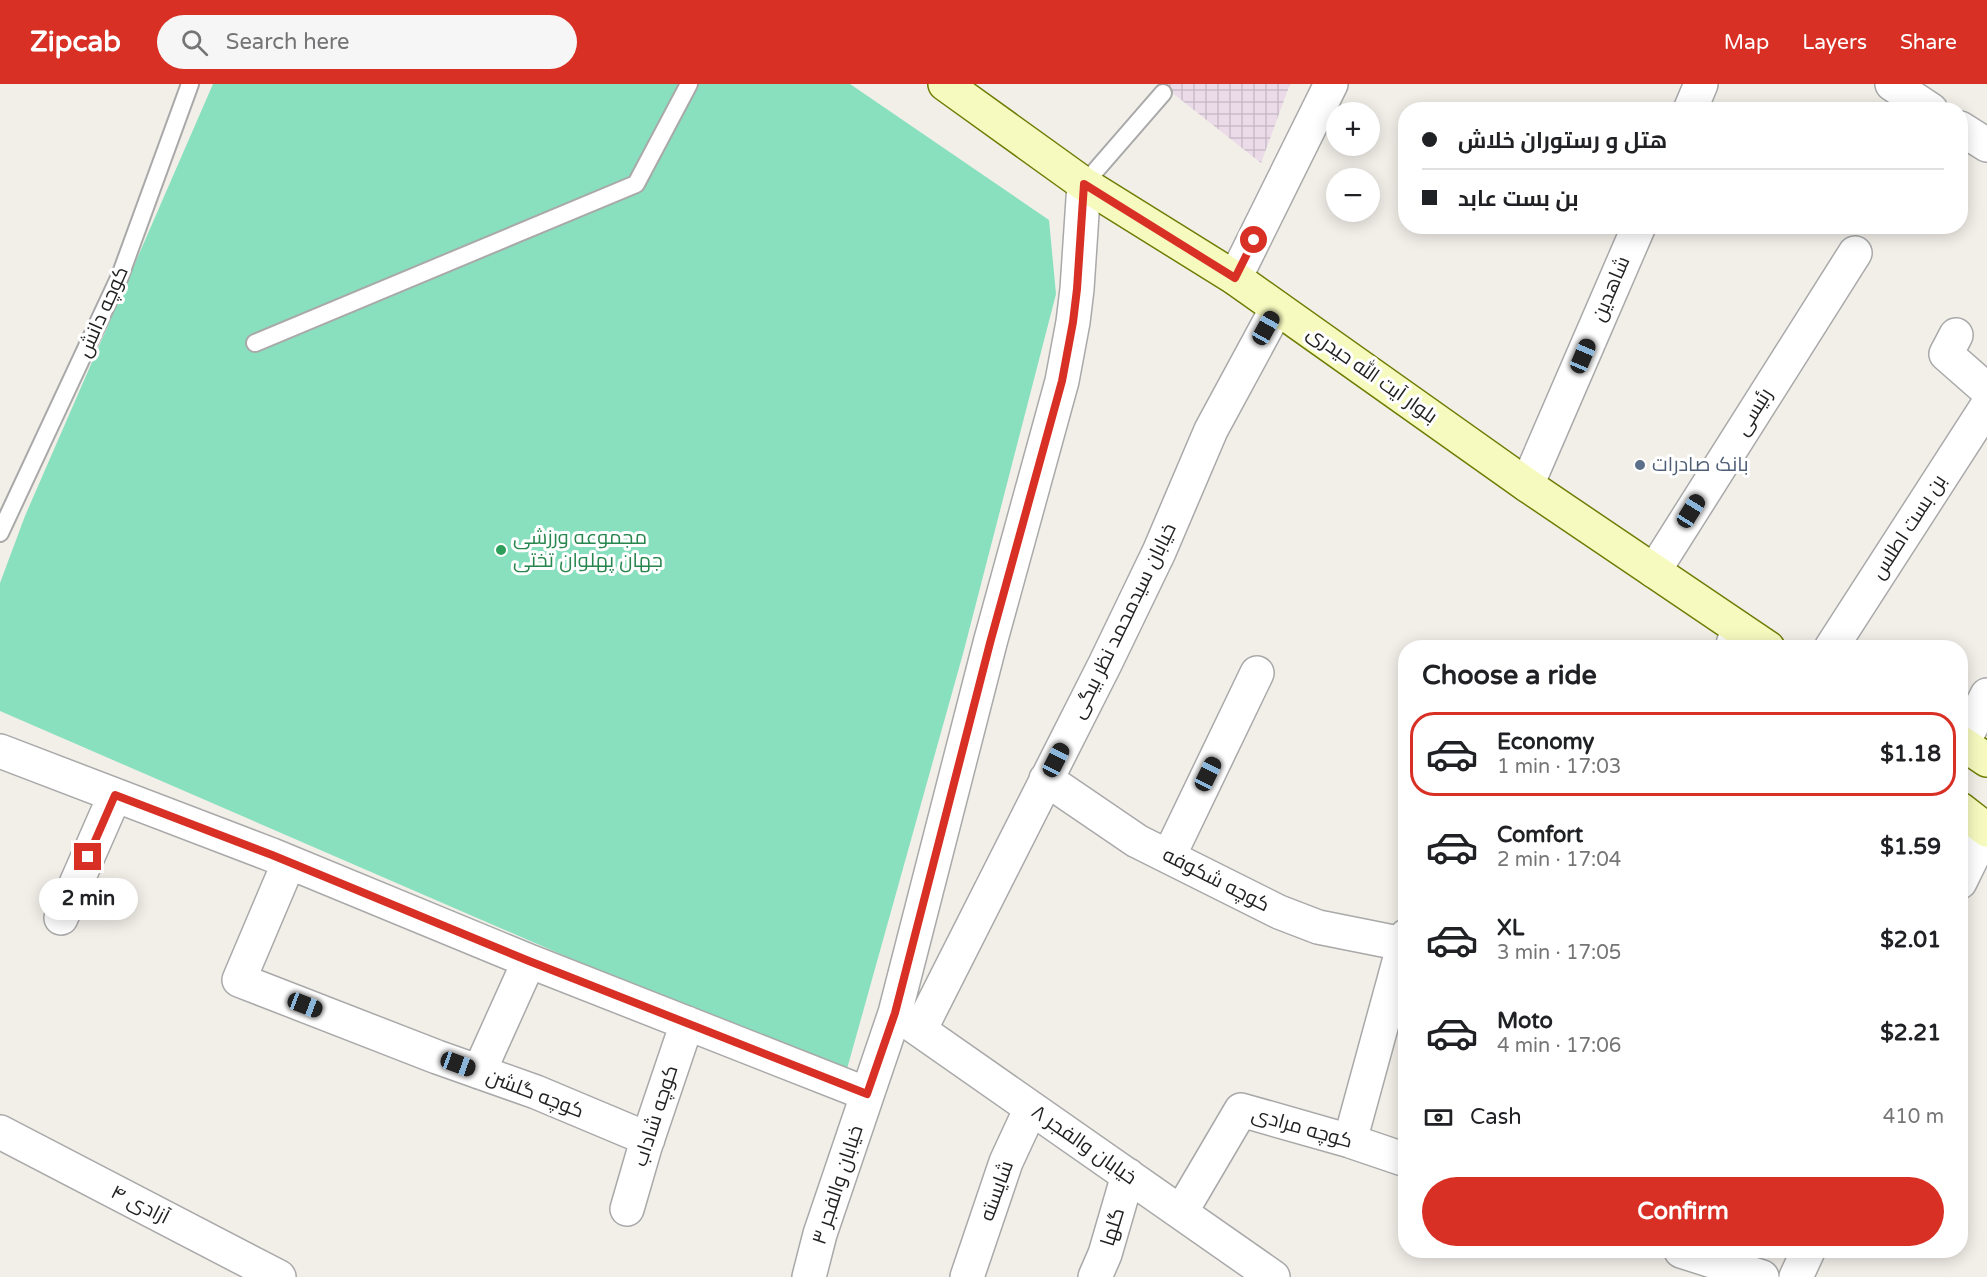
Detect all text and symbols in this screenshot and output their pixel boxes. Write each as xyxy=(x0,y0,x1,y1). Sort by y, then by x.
search box xyxy=(157,15,577,69)
text: Zipcab xyxy=(30,25,121,59)
icon: search xyxy=(178,26,211,59)
text: Search here xyxy=(226,29,350,55)
text: Map xyxy=(1724,30,1769,55)
text: Layers xyxy=(1802,30,1867,55)
text: Share xyxy=(1900,30,1957,55)
map controls xyxy=(1326,102,1380,222)
button: + xyxy=(1326,102,1380,156)
text: هتل و رستوران خلاش xyxy=(1458,128,1667,154)
button: − xyxy=(1326,168,1380,222)
text: بن بست عابد xyxy=(1458,186,1579,212)
route start xyxy=(1240,226,1267,253)
street label: شاهدین xyxy=(1587,253,1635,325)
street label: کوچه دانش xyxy=(72,263,134,361)
car xyxy=(1249,308,1283,348)
street label: بلوار آیت الله حیدری xyxy=(1302,319,1443,429)
car xyxy=(1568,336,1598,376)
street label: رئیسی xyxy=(1730,384,1778,440)
place label: بانک صادرات xyxy=(1652,453,1749,477)
marker: بانک صادرات xyxy=(1633,458,1647,472)
street label: بن بست اطلس xyxy=(1866,470,1952,584)
car xyxy=(1674,491,1708,531)
street label: خیابان سیدمحمد نظر بیگی xyxy=(1066,519,1182,723)
place label: مجموعه ورزشی جهان پهلوان تختی xyxy=(513,526,663,573)
marker: مجموعه ورزشی جهان پهلوان تختی xyxy=(494,543,508,557)
text: Choose a ride xyxy=(1422,659,1597,692)
icon: car xyxy=(1425,727,1479,781)
text: Economy xyxy=(1497,729,1594,755)
car xyxy=(1040,740,1072,780)
text: $1.18 xyxy=(1880,741,1941,767)
car xyxy=(1192,754,1224,794)
text: 1 min · 17:03 xyxy=(1497,755,1621,779)
icon: car xyxy=(1425,820,1479,874)
text: Comfort xyxy=(1497,822,1583,848)
text: $1.59 xyxy=(1880,834,1941,860)
route end xyxy=(74,843,101,870)
street label: کوچه شکوفه xyxy=(1158,843,1274,917)
text: 2 min · 17:04 xyxy=(1497,848,1621,872)
callout: 2 min xyxy=(38,878,138,920)
text: 2 min xyxy=(62,887,115,911)
icon: car xyxy=(1425,913,1479,967)
text: XL xyxy=(1497,915,1524,941)
text: $2.01 xyxy=(1880,927,1941,953)
text: 3 min · 17:05 xyxy=(1497,941,1621,965)
car xyxy=(285,990,325,1020)
icon: car xyxy=(1425,1006,1479,1060)
text: Moto xyxy=(1497,1008,1553,1034)
text: $2.21 xyxy=(1880,1020,1941,1046)
text: 4 min · 17:06 xyxy=(1497,1034,1621,1058)
car xyxy=(438,1049,478,1079)
street label: کوچه شاداب xyxy=(628,1062,684,1170)
street label: کوچه گلشن xyxy=(483,1064,587,1124)
street label: خیابان والفجر ۸ xyxy=(1027,1100,1141,1190)
icon: cash xyxy=(1422,1101,1455,1134)
street label: کوچه مرادی xyxy=(1249,1102,1355,1154)
text: Cash xyxy=(1470,1104,1522,1130)
text: 410 m xyxy=(1883,1105,1944,1129)
street label: خیابان والفجر ۳ xyxy=(807,1122,869,1248)
street label: شایسته xyxy=(975,1158,1019,1224)
button: Confirm xyxy=(1422,1177,1944,1246)
street label: آزادی ۴ xyxy=(107,1180,174,1230)
street label: گلها xyxy=(1096,1205,1130,1249)

